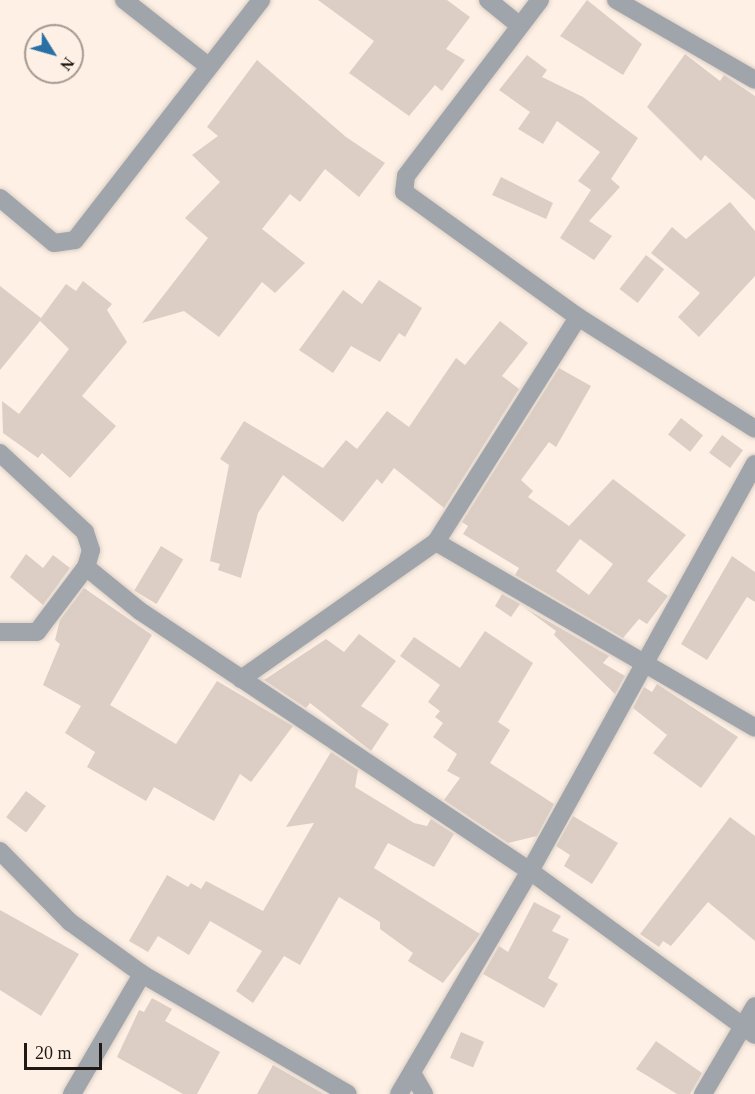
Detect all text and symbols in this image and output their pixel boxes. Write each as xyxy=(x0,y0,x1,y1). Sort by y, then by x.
north arrow xyxy=(24,24,84,84)
text: N xyxy=(57,54,77,74)
scale bar xyxy=(27,1031,105,1069)
text: 20 m xyxy=(35,1043,72,1063)

